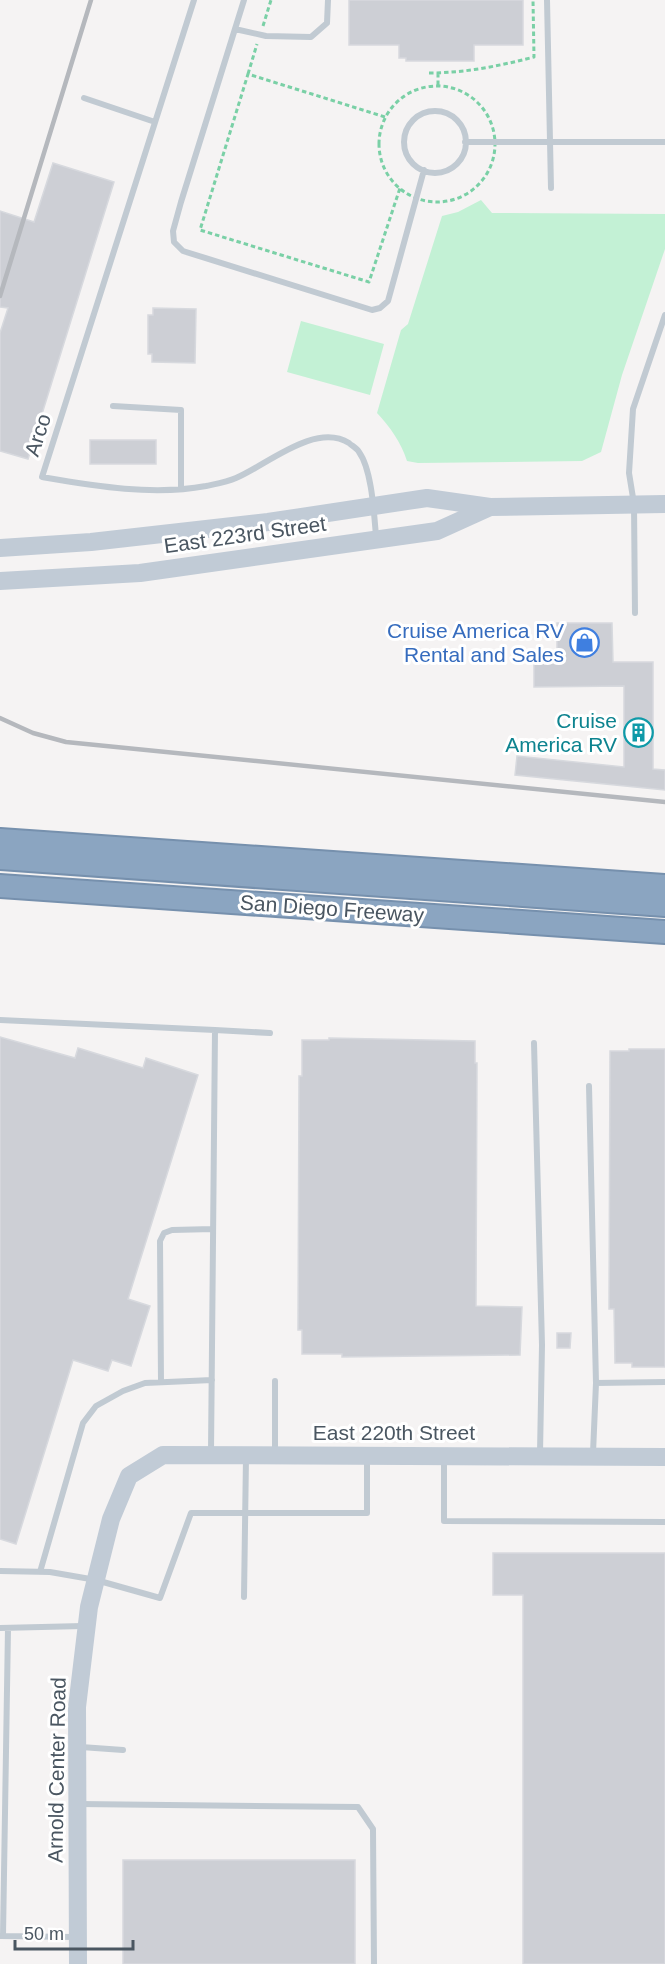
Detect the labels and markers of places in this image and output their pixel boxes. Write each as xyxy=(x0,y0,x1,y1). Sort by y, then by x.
place label: Cruise America RV Rental and Sales xyxy=(387,619,564,666)
shop icon: Cruise America RV Rental and Sales xyxy=(569,627,601,659)
place label: Cruise America RV xyxy=(505,709,617,756)
building icon: Cruise America RV xyxy=(622,717,654,749)

